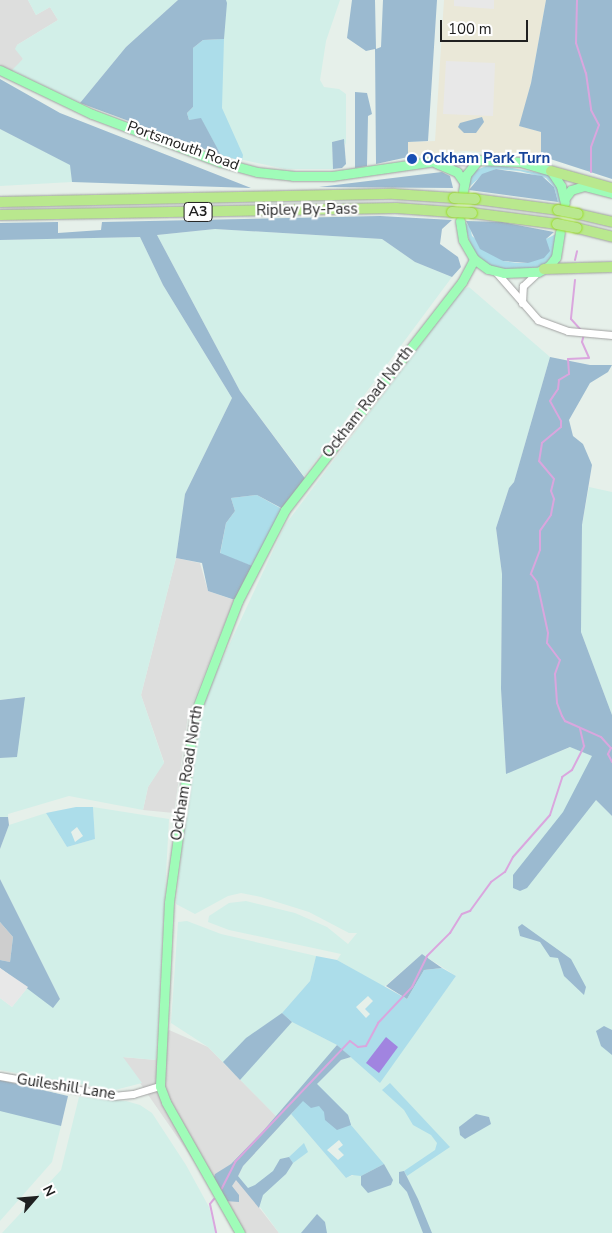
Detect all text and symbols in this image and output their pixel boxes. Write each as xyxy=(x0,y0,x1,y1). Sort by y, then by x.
scale bar xyxy=(442,10,530,42)
text: 100 m xyxy=(448,19,492,39)
street label: Portsmouth Road xyxy=(125,117,241,175)
place label: Ockham Park Turn xyxy=(422,150,550,168)
marker: Ockham Park Turn xyxy=(406,153,418,165)
road number: A3 xyxy=(183,200,213,223)
street label: Ripley By-Pass xyxy=(256,200,358,220)
street label: Ockham Road North xyxy=(319,343,417,461)
street label: Ockham Road North xyxy=(167,704,207,842)
street label: Guileshill Lane xyxy=(15,1070,117,1104)
north arrow xyxy=(10,1173,60,1223)
text: N xyxy=(38,1182,60,1200)

